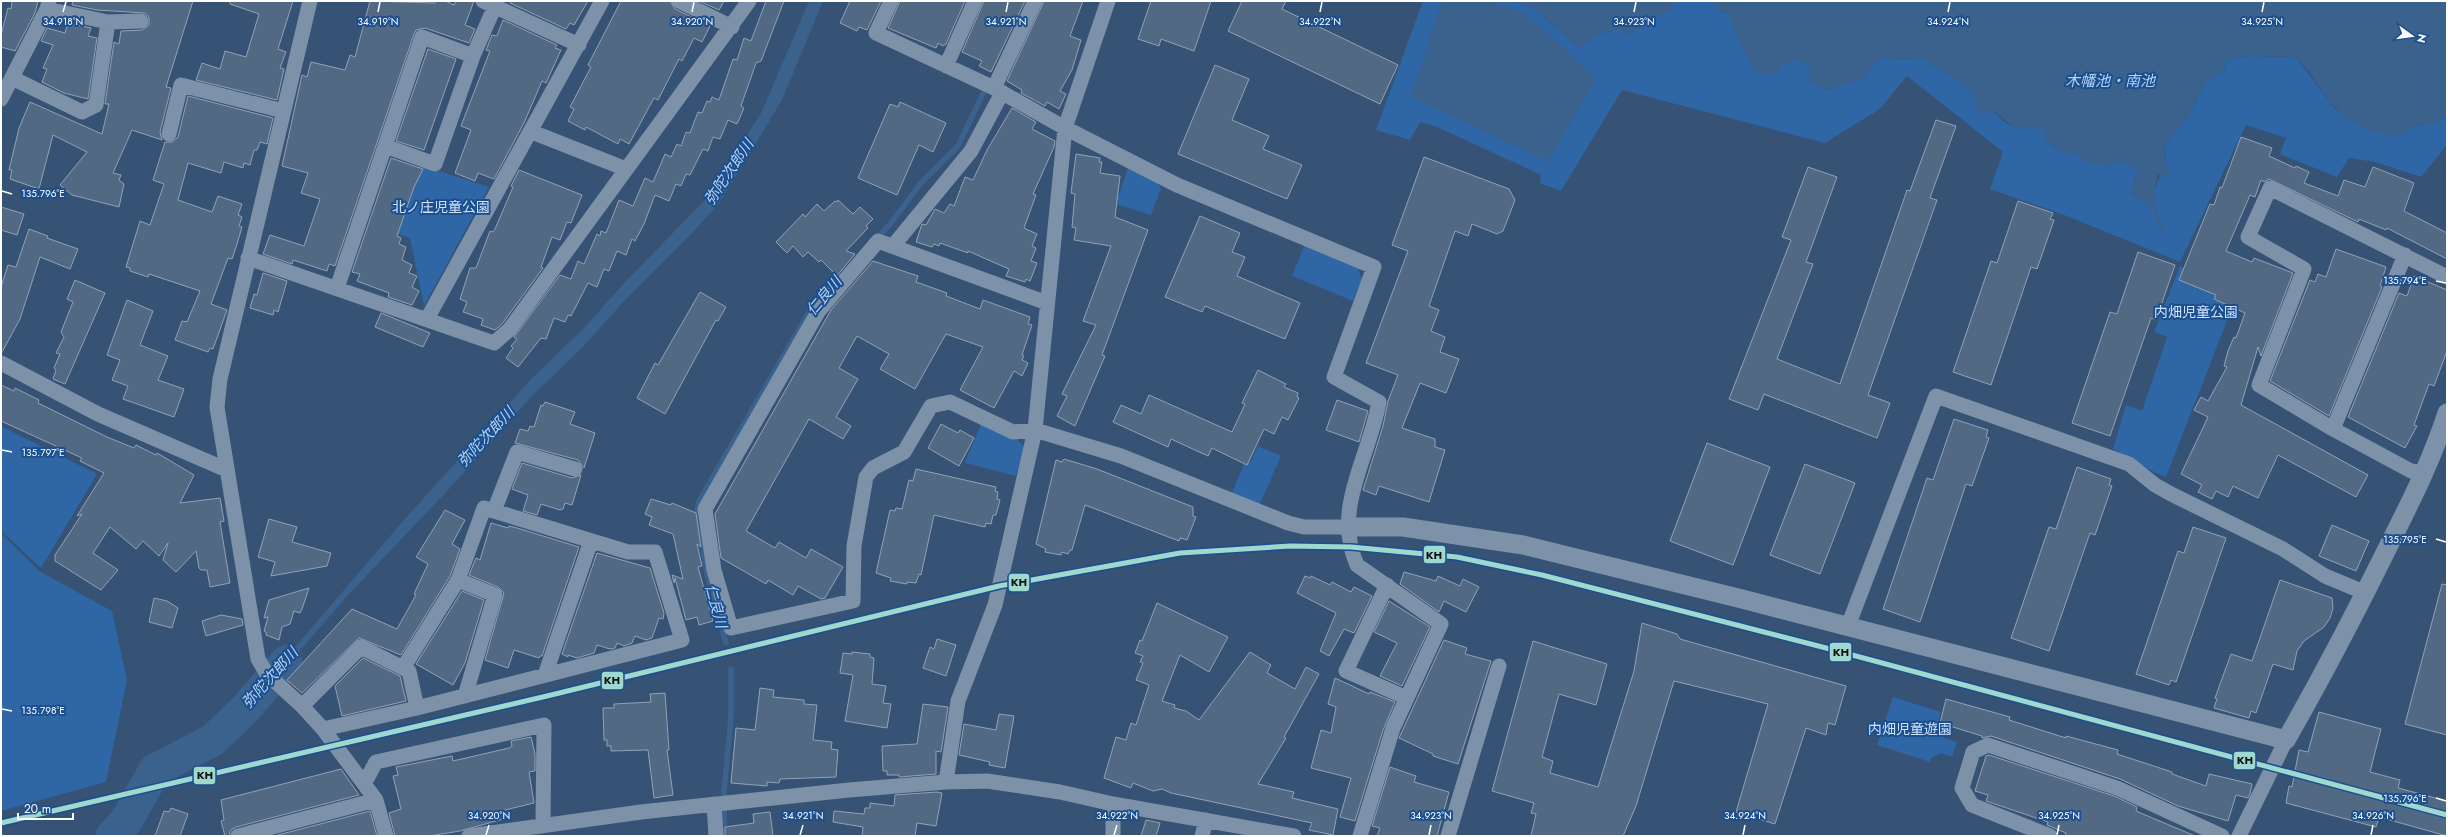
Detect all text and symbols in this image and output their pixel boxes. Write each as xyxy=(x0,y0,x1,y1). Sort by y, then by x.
text: 34.918°N xyxy=(43,14,83,29)
text: 34.919°N xyxy=(358,14,398,29)
text: 34.920°N xyxy=(671,14,713,29)
text: 34.921°N xyxy=(986,14,1026,29)
text: 34.922°N xyxy=(1299,14,1341,29)
text: 34.923°N xyxy=(1613,14,1655,29)
text: 34.924°N xyxy=(1927,14,1969,29)
text: 34.925°N xyxy=(2241,14,2283,29)
north arrow xyxy=(2392,16,2432,56)
text: N xyxy=(2413,32,2431,45)
water label: 木幡池・南池 xyxy=(2065,70,2157,92)
water label: 弥陀次郎川 xyxy=(699,133,760,209)
text: 135.796°E xyxy=(21,186,65,201)
park label: 北ノ庄児童公園 xyxy=(392,197,490,217)
water label: 仁良川 xyxy=(801,270,848,320)
text: 135.794°E xyxy=(2383,273,2427,288)
park label: 内畑児童公園 xyxy=(2154,302,2238,322)
water label: 弥陀次郎川 xyxy=(452,401,521,472)
text: 135.797°E xyxy=(22,445,64,460)
text: 135.795°E xyxy=(2383,532,2427,547)
line badge: KH xyxy=(1423,545,1446,564)
text: KH xyxy=(1426,547,1442,563)
line badge: KH xyxy=(1008,573,1030,592)
text: KH xyxy=(1011,574,1027,590)
water label: 仁良川 xyxy=(700,581,733,633)
water label: 弥陀次郎川 xyxy=(237,641,305,713)
line badge: KH xyxy=(1829,642,1852,662)
text: KH xyxy=(1833,644,1849,660)
line badge: KH xyxy=(601,671,624,690)
text: KH xyxy=(604,672,620,688)
text: 135.798°E xyxy=(21,703,65,718)
park label: 内畑児童遊園 xyxy=(1868,719,1952,739)
line badge: KH xyxy=(2233,751,2256,770)
text: KH xyxy=(2237,752,2253,768)
line badge: KH xyxy=(193,766,216,785)
text: KH xyxy=(197,767,213,783)
text: 135.796°E xyxy=(2383,791,2427,806)
scale bar xyxy=(18,795,73,821)
text: 20 m xyxy=(24,800,51,818)
text: 34.920°N xyxy=(468,808,510,823)
text: 34.921°N xyxy=(783,808,823,823)
text: 34.922°N xyxy=(1096,808,1138,823)
text: 34.923°N xyxy=(1410,808,1452,823)
text: 34.924°N xyxy=(1724,808,1766,823)
text: 34.925°N xyxy=(2038,808,2080,823)
text: 34.926°N xyxy=(2352,808,2394,823)

